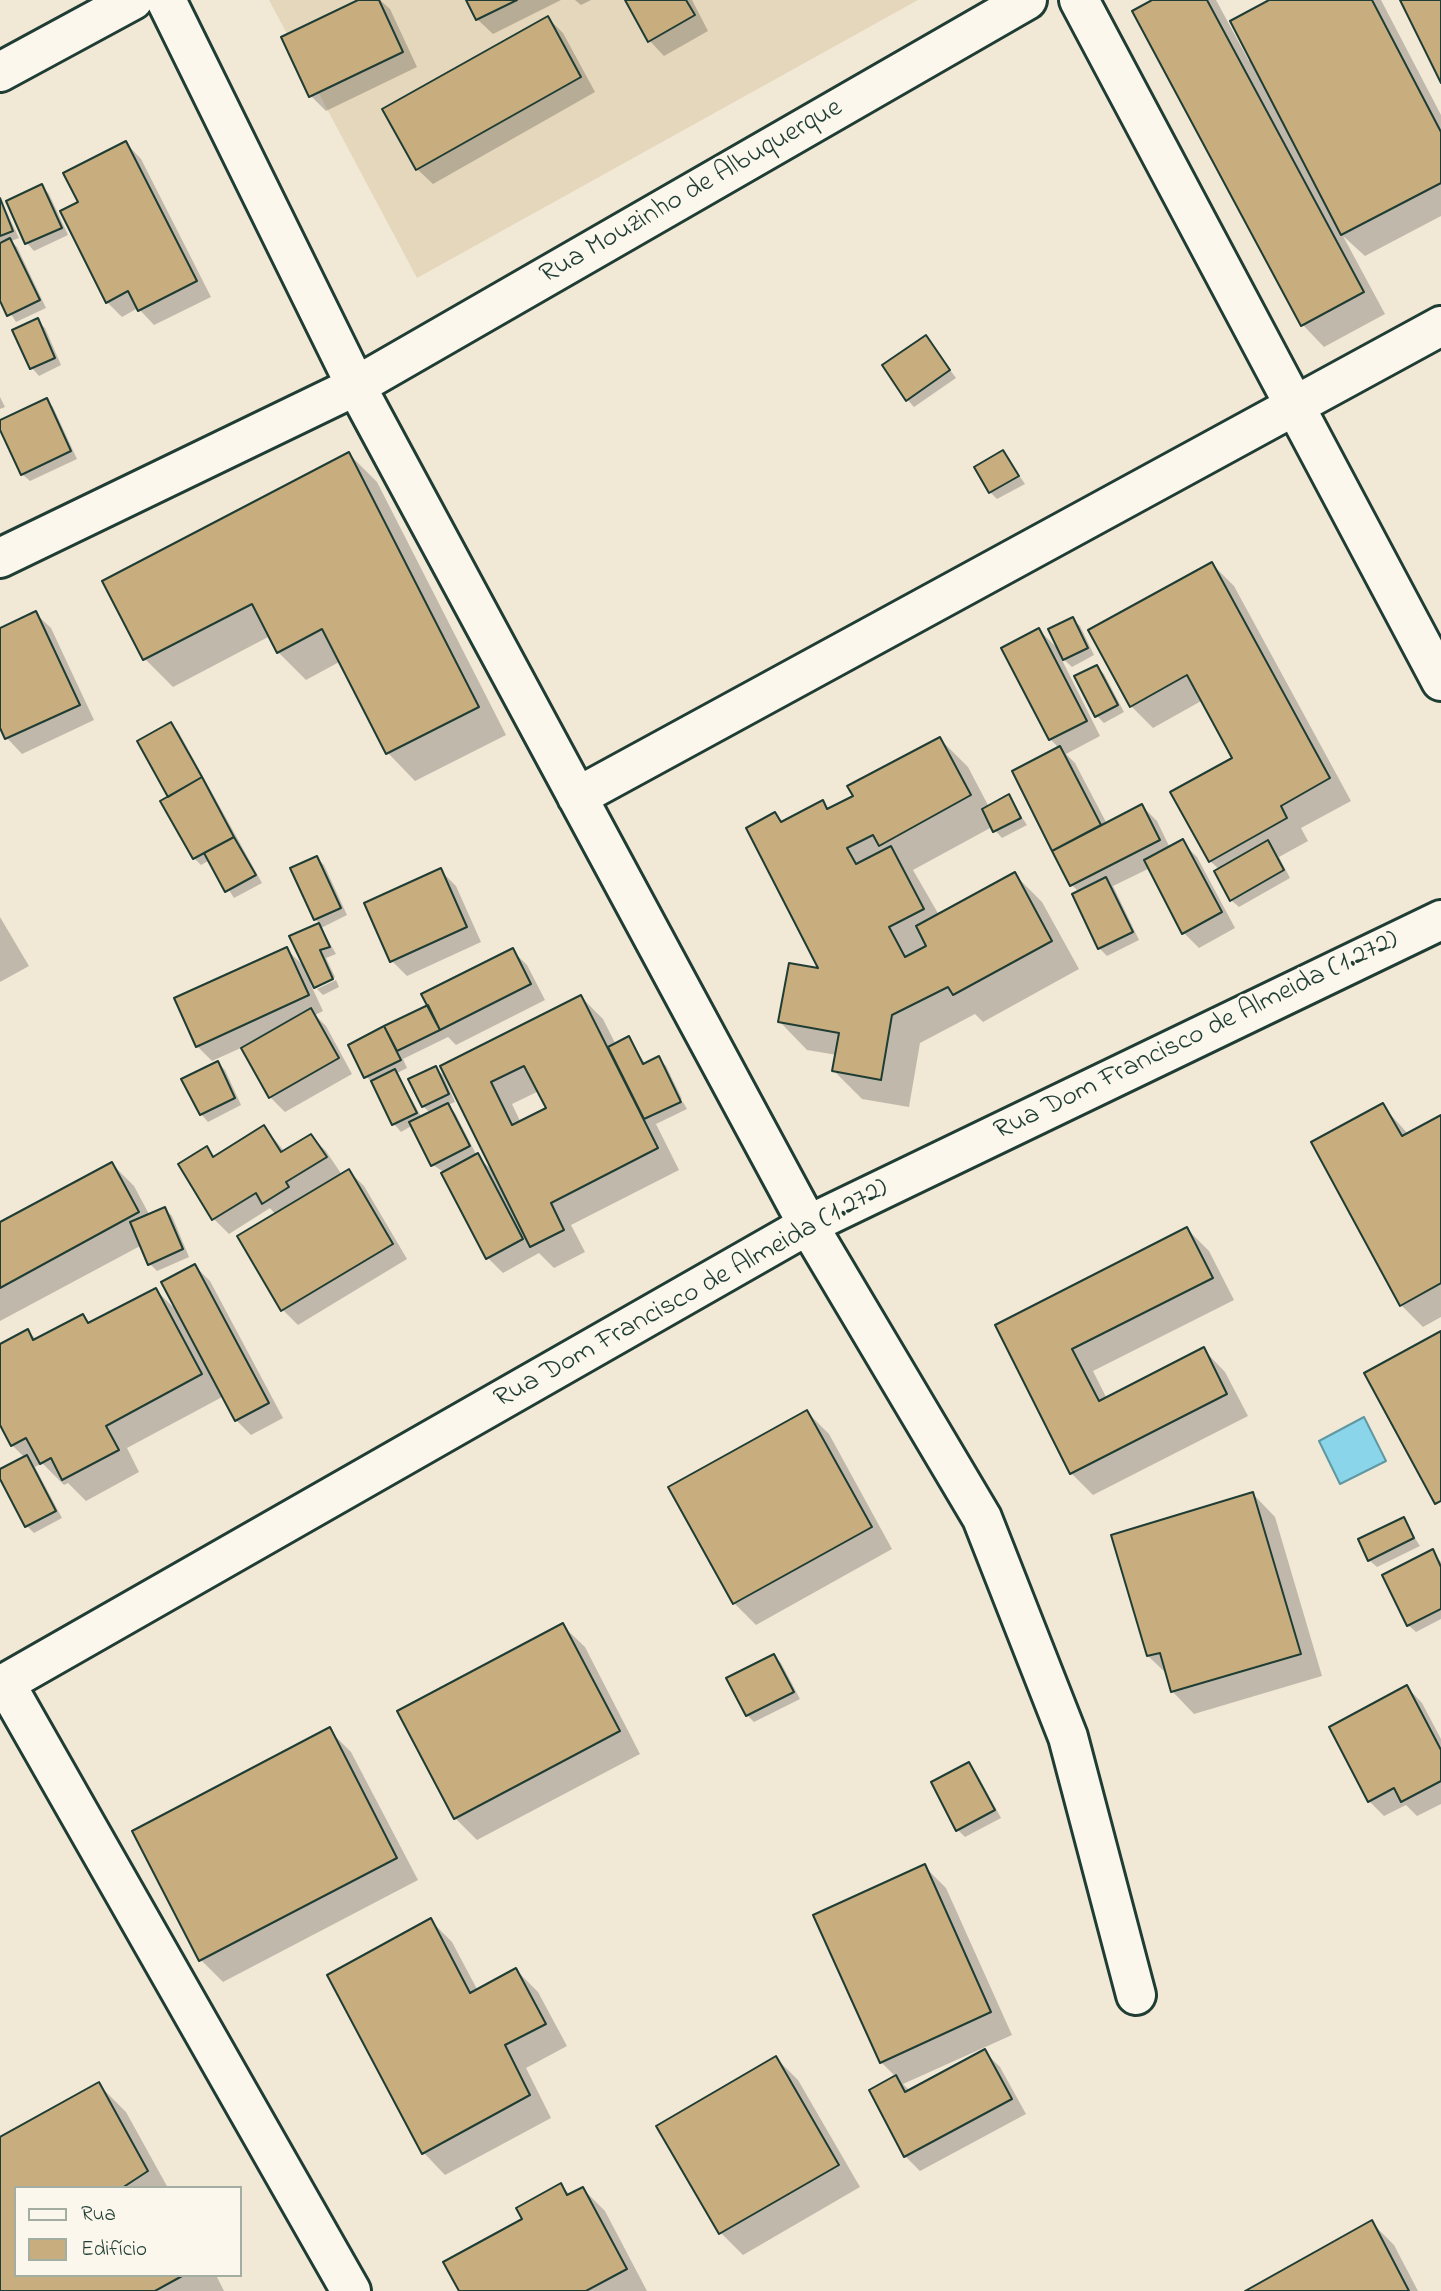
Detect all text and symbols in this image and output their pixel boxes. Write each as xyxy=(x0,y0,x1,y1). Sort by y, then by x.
street label: Rua Mouzinho de Albuquerque xyxy=(535,93,849,293)
street label: Rua Dom Francisco de Almeida (1.272) xyxy=(990,924,1404,1150)
street label: Rua Dom Francisco de Almeida (1.272) xyxy=(489,1172,895,1418)
legend xyxy=(14,2186,242,2277)
text: Rua xyxy=(81,2200,116,2230)
text: Edifício xyxy=(81,2235,147,2265)

